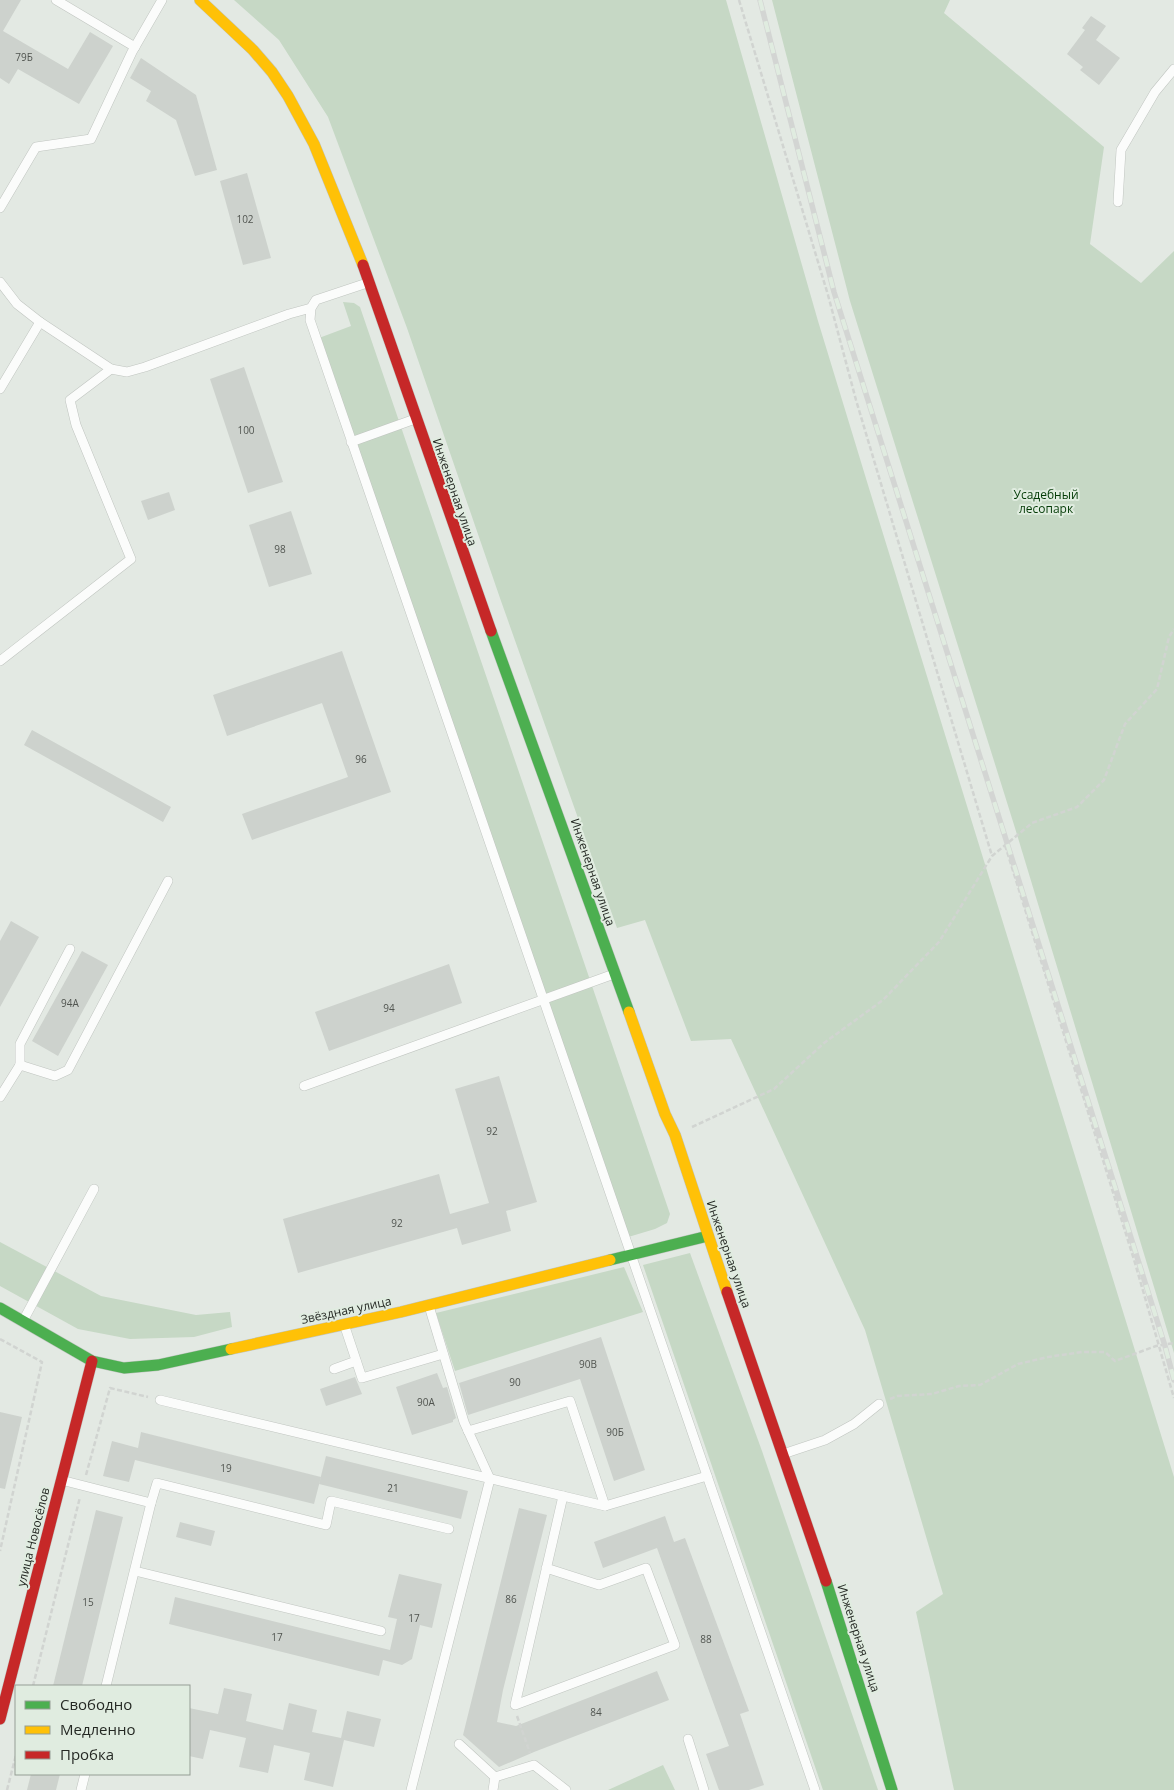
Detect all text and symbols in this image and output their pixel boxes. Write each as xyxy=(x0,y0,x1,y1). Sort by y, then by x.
house number: 79Б xyxy=(15,50,33,64)
house number: 102 xyxy=(236,212,254,226)
house number: 100 xyxy=(237,423,255,437)
street label: Инженерная улица xyxy=(429,436,481,548)
park label: Усадебный лесопарк xyxy=(1013,486,1079,517)
house number: 98 xyxy=(274,542,286,556)
house number: 96 xyxy=(355,752,367,766)
street label: Инженерная улица xyxy=(567,816,619,928)
house number: 94А xyxy=(61,996,80,1010)
house number: 94 xyxy=(383,1001,395,1015)
house number: 92 xyxy=(486,1124,498,1138)
street label: Инженерная улица xyxy=(703,1198,755,1310)
house number: 92 xyxy=(391,1216,403,1230)
street label: Звёздная улица xyxy=(299,1292,393,1328)
house number: 90В xyxy=(579,1357,597,1371)
house number: 90 xyxy=(509,1375,521,1389)
house number: 90А xyxy=(417,1395,436,1409)
house number: 90Б xyxy=(606,1425,624,1439)
house number: 19 xyxy=(220,1461,232,1475)
house number: 21 xyxy=(387,1481,399,1495)
street label: улица Новосёлов xyxy=(12,1486,54,1588)
street label: Инженерная улица xyxy=(834,1582,884,1694)
house number: 86 xyxy=(505,1592,517,1606)
house number: 15 xyxy=(82,1595,94,1609)
house number: 17 xyxy=(408,1611,420,1625)
house number: 17 xyxy=(271,1630,283,1644)
house number: 88 xyxy=(700,1632,712,1646)
legend xyxy=(15,1685,190,1775)
text: Свободно xyxy=(60,1694,132,1714)
house number: 84 xyxy=(590,1705,602,1719)
text: Медленно xyxy=(60,1719,136,1739)
text: Пробка xyxy=(60,1744,114,1764)

